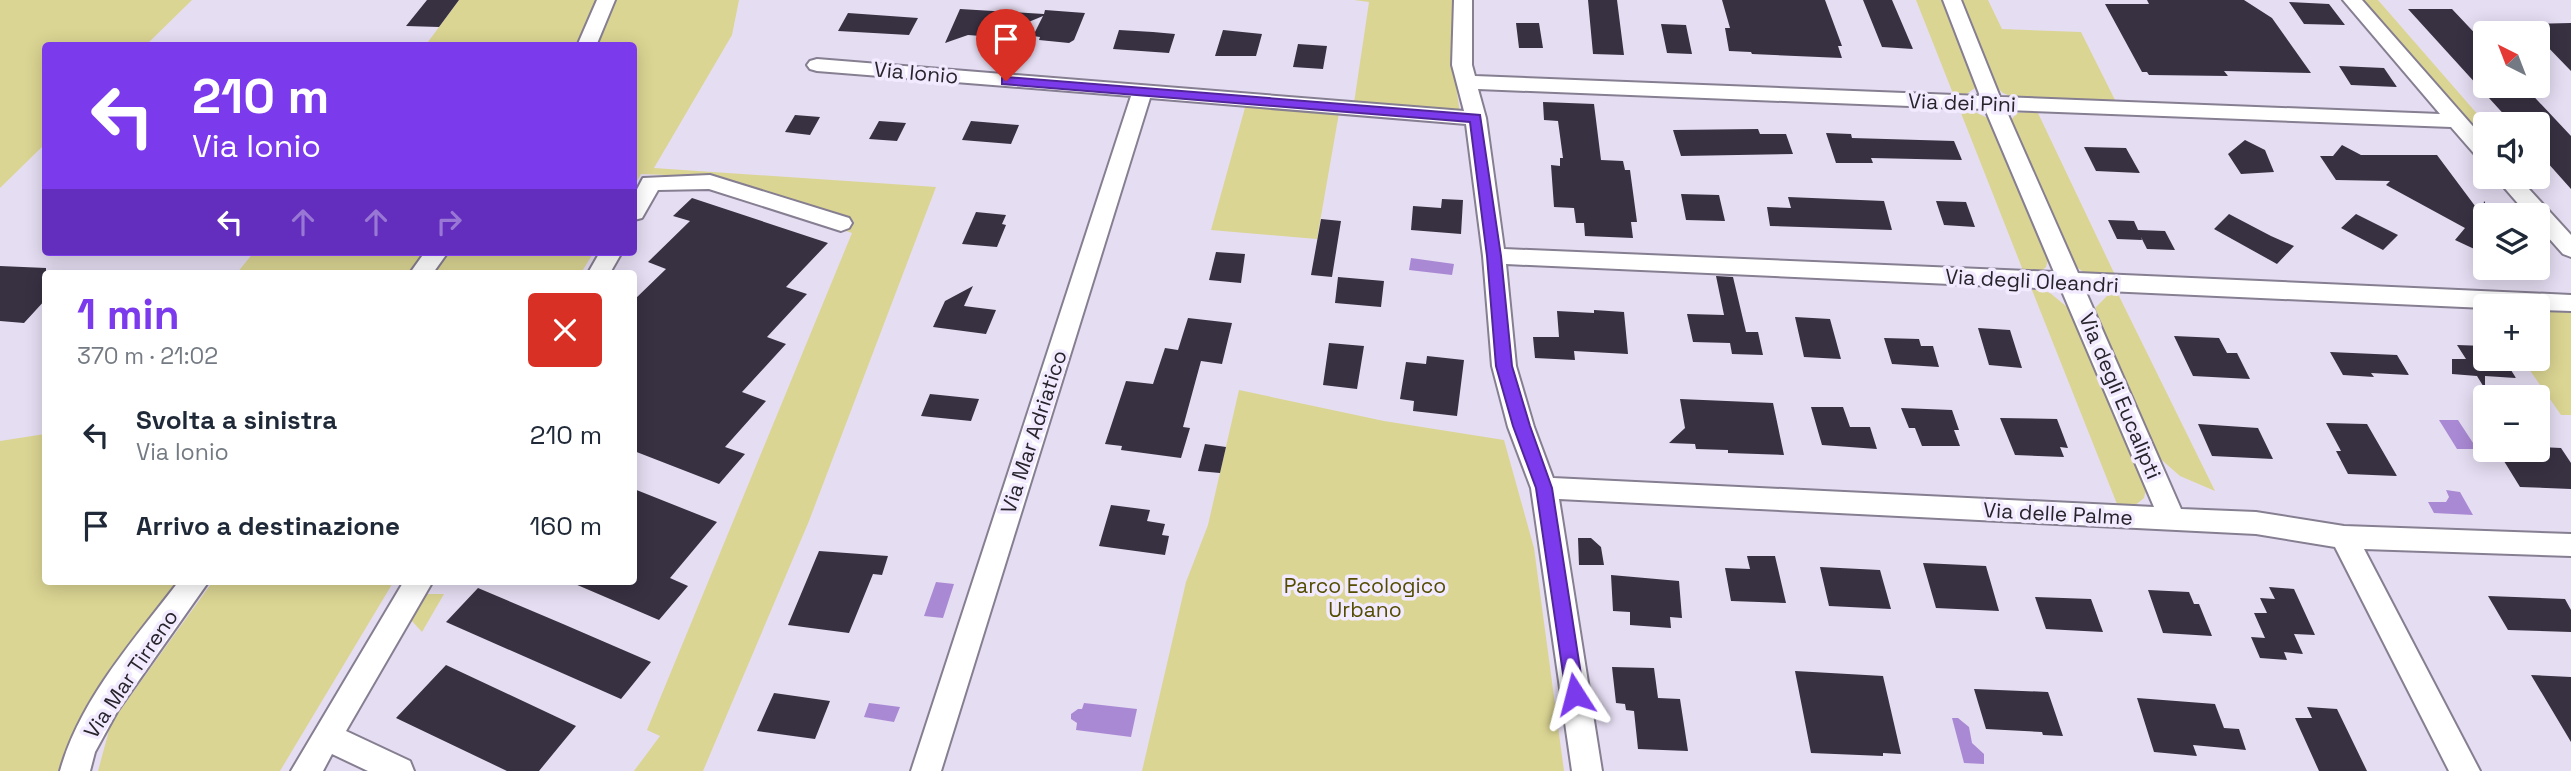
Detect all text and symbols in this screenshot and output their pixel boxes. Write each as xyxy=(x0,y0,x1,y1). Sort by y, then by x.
pin xyxy=(976,9,1036,81)
icon: arrive xyxy=(987,20,1025,58)
north arrow xyxy=(2473,21,2550,98)
map controls xyxy=(2473,21,2550,462)
street label: Via Ionio xyxy=(873,55,959,90)
text: 210 m xyxy=(192,65,329,127)
icon: left xyxy=(77,70,168,161)
street label: Via dei Pini xyxy=(1908,87,2016,118)
button: sound xyxy=(2473,112,2550,189)
text: Via Ionio xyxy=(192,126,321,166)
icon: left xyxy=(211,203,249,241)
icon: ahead xyxy=(284,203,322,241)
icon: ahead xyxy=(357,203,395,241)
icon: right xyxy=(430,203,468,241)
button: layers xyxy=(2473,203,2550,280)
street label: Via degli Oleandri xyxy=(1944,262,2120,299)
text: 1 min xyxy=(77,288,180,341)
button: close xyxy=(528,293,602,367)
button: + xyxy=(2473,294,2550,371)
street label: Via degli Eucalipti xyxy=(2073,308,2168,483)
text: 370 m · 21:02 xyxy=(77,341,218,371)
street label: Via Mar Adriatico xyxy=(994,347,1073,517)
button: − xyxy=(2473,385,2550,462)
text: Svolta a sinistra xyxy=(136,403,337,437)
icon: left xyxy=(77,416,115,454)
text: 210 m xyxy=(530,418,602,452)
text: Via Ionio xyxy=(136,437,229,467)
street label: Via delle Palme xyxy=(1983,496,2134,531)
icon: arrive xyxy=(77,507,115,545)
text: Arrivo a destinazione xyxy=(136,509,400,543)
text: 160 m xyxy=(530,509,602,543)
park label: Parco Ecologico Urbano xyxy=(1284,572,1446,623)
street label: Via Mar Tirreno xyxy=(78,604,184,743)
position arrow xyxy=(1538,657,1612,731)

